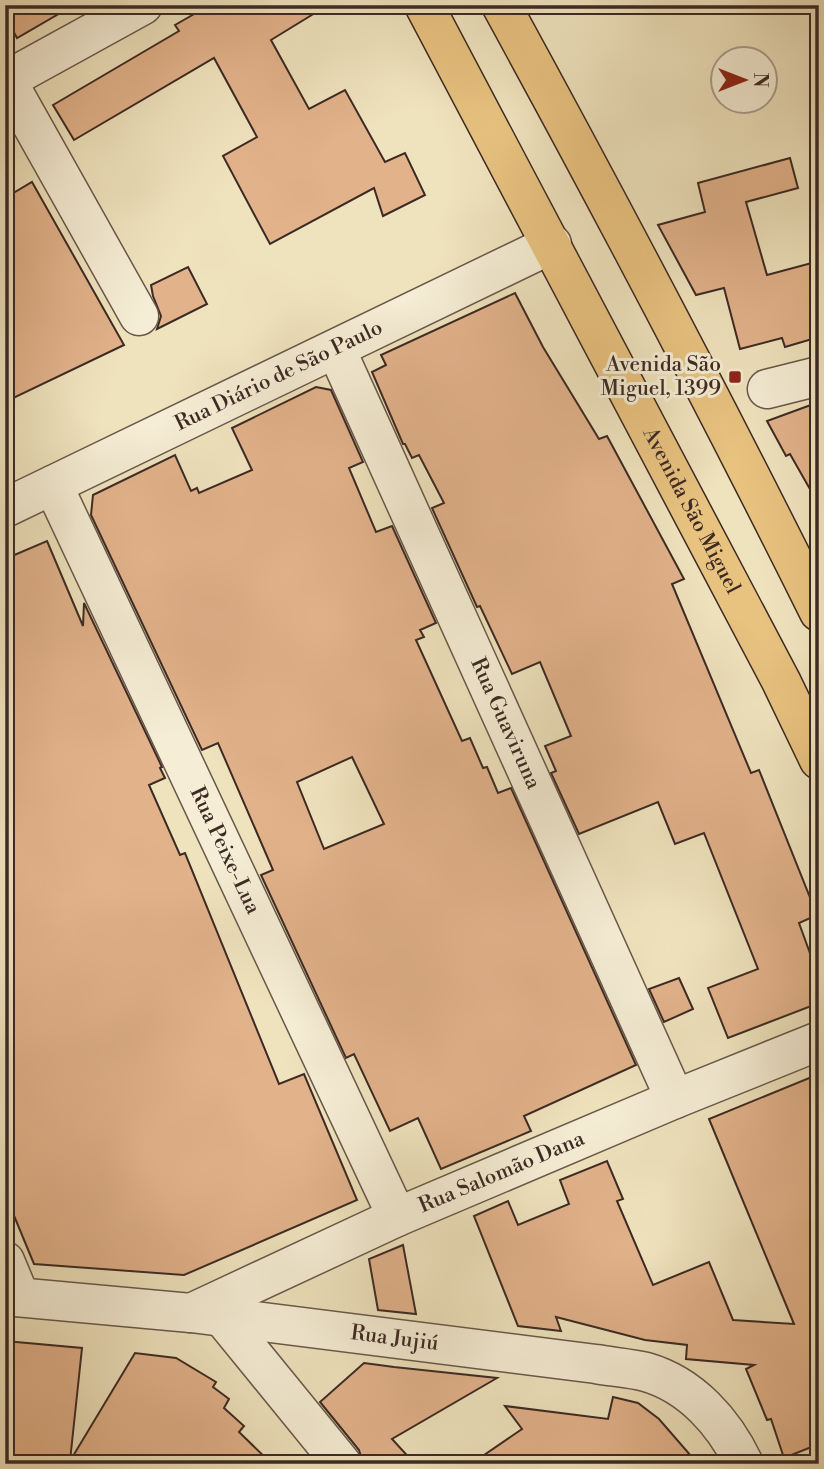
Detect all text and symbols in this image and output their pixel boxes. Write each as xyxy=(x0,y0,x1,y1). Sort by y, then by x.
north arrow xyxy=(708,46,778,116)
text: N xyxy=(748,72,772,88)
street label: Rua Diário de São Paulo xyxy=(171,315,387,437)
place label: Avenida São Miguel, 1399 xyxy=(601,352,721,402)
marker: Avenida São Miguel, 1399 xyxy=(727,369,743,385)
street label: Avenida São Miguel xyxy=(636,422,746,598)
street label: Rua Guaviruna xyxy=(464,654,546,794)
street label: Rua Peixe-Lua xyxy=(184,783,266,919)
street label: Rua Salomão Dana xyxy=(415,1126,589,1219)
street label: Rua Jujiú xyxy=(349,1320,440,1357)

